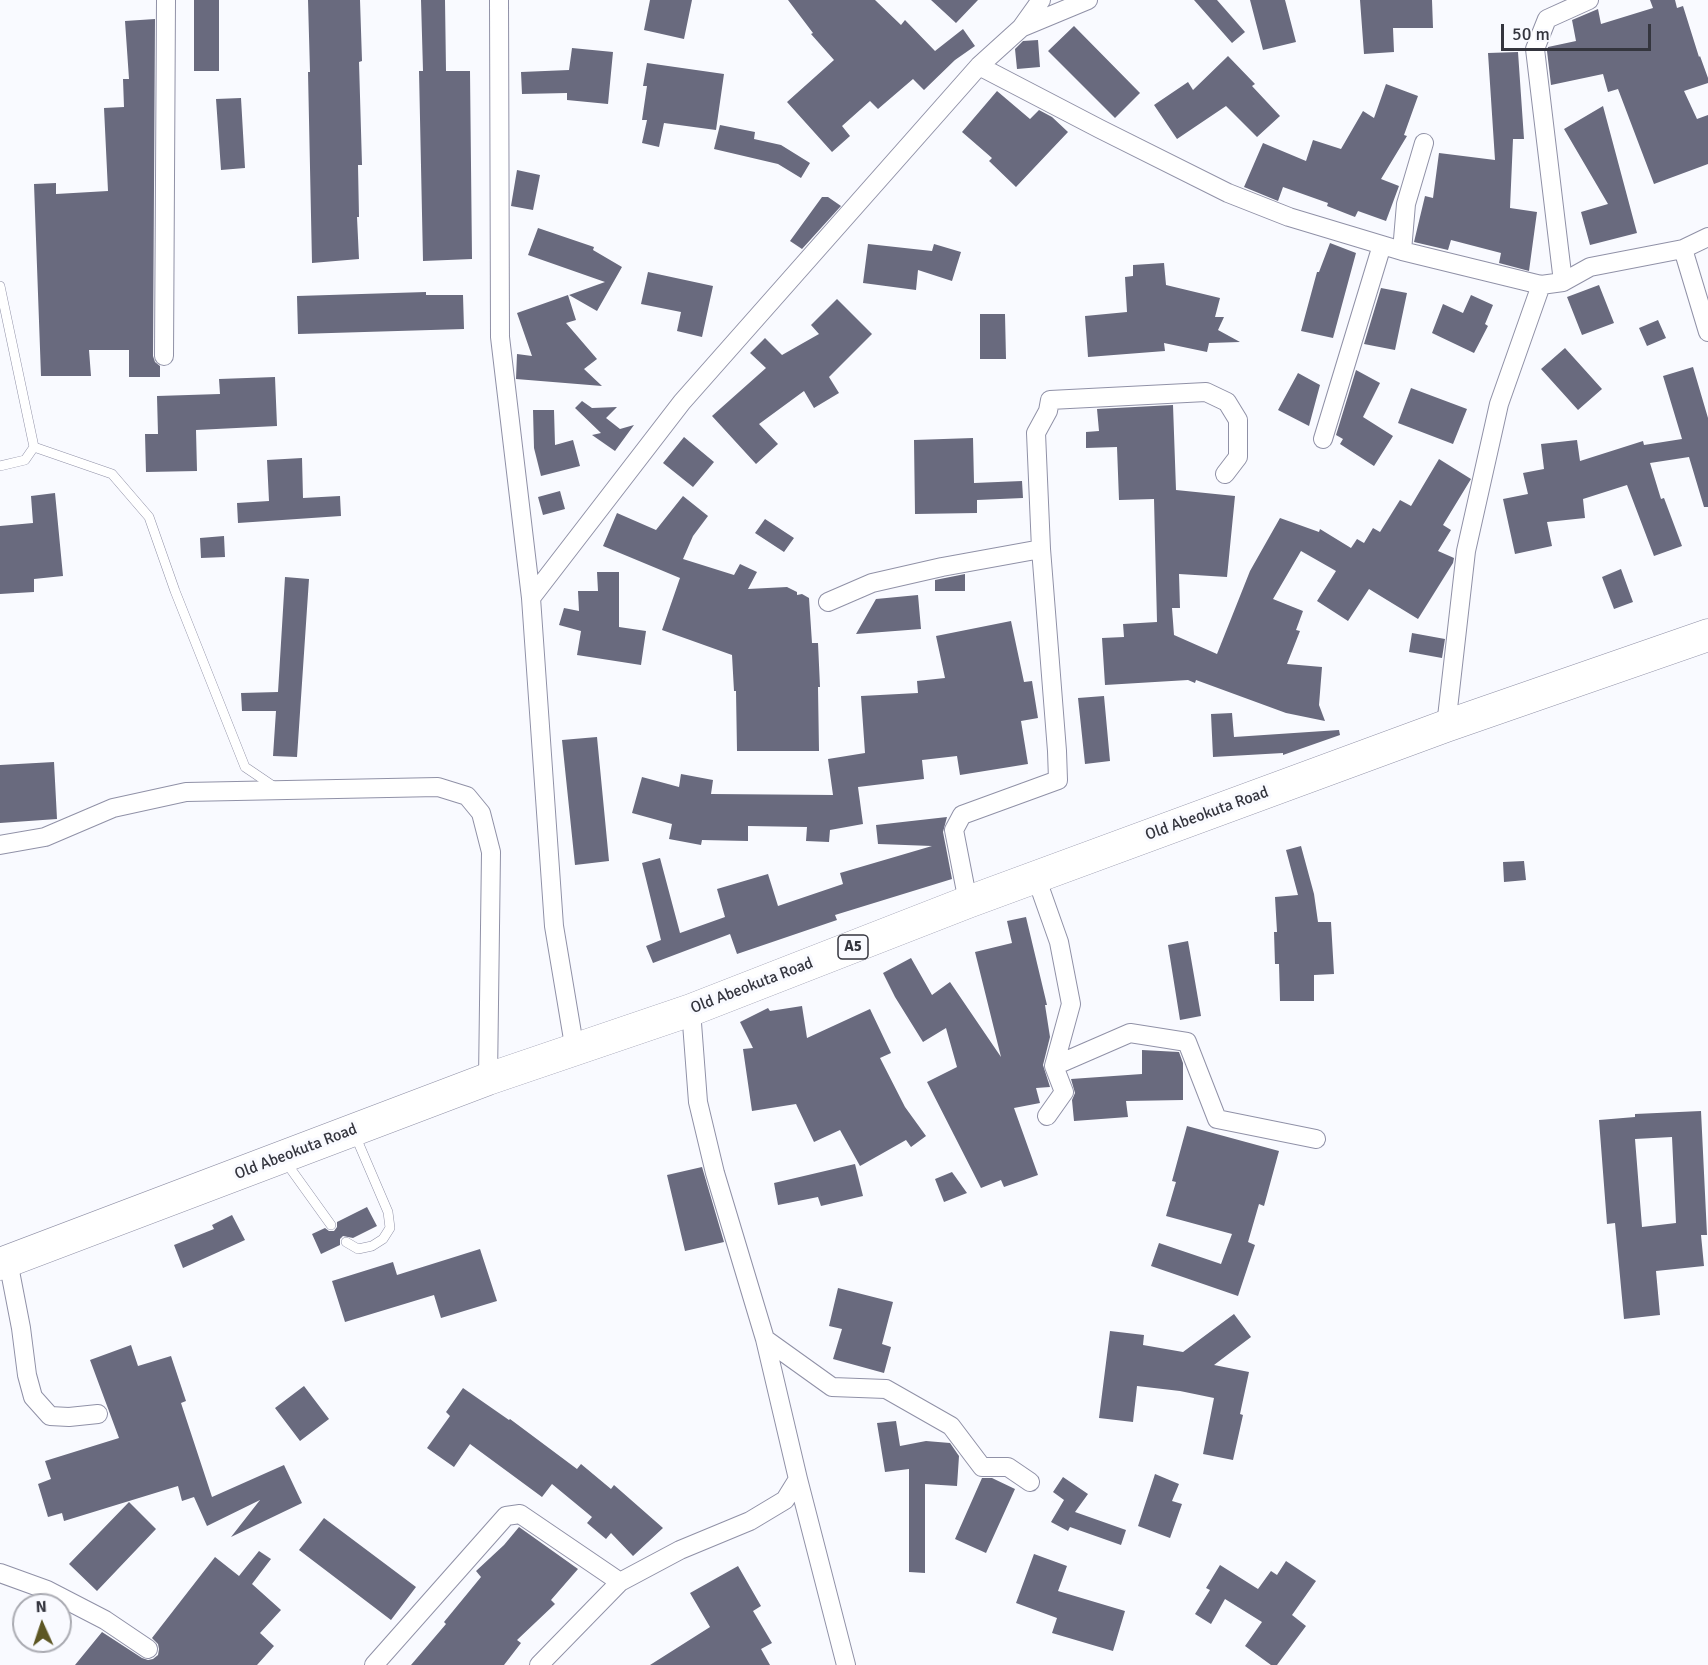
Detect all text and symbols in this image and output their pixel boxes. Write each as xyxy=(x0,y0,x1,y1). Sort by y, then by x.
scale bar xyxy=(1504,12,1654,50)
text: 50 m xyxy=(1512,23,1550,45)
street label: Old Abeokuta Road xyxy=(1143,783,1271,845)
road number: A5 xyxy=(838,935,868,959)
street label: Old Abeokuta Road xyxy=(688,954,816,1018)
street label: Old Abeokuta Road xyxy=(232,1120,360,1184)
north arrow xyxy=(12,1593,72,1653)
text: N xyxy=(35,1597,47,1617)

